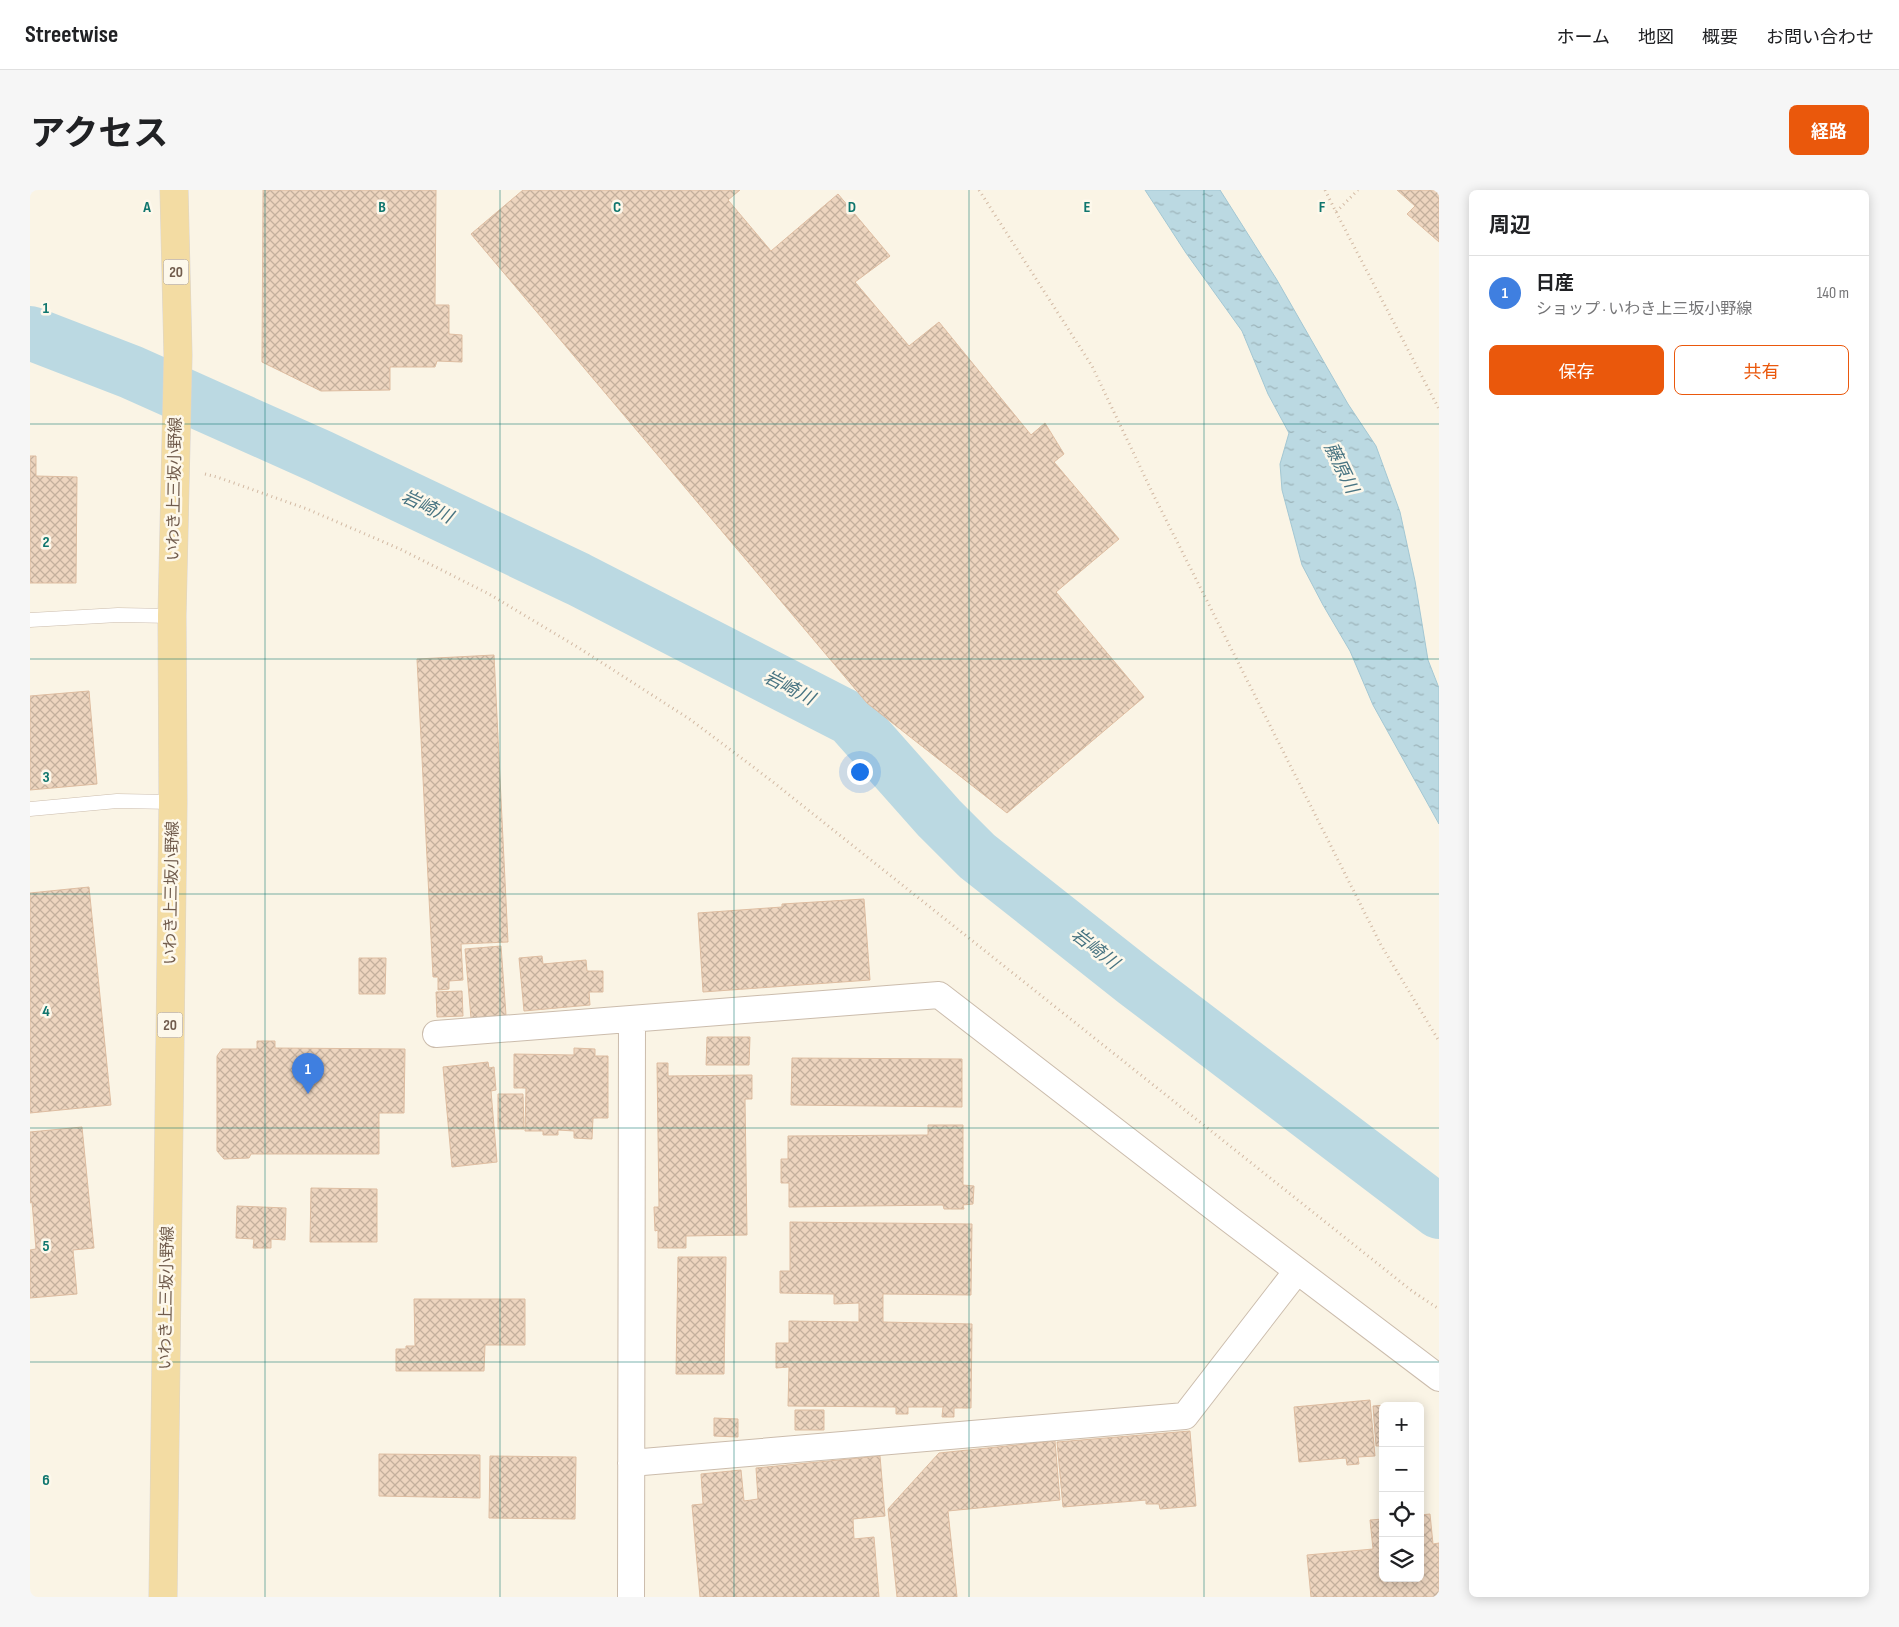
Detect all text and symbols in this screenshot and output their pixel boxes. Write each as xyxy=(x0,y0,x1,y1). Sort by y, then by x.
text: Streetwise xyxy=(25,20,118,49)
text: ホーム xyxy=(1557,27,1610,48)
text: 地図 xyxy=(1638,27,1674,48)
text: 概要 xyxy=(1702,27,1738,48)
text: お問い合わせ xyxy=(1766,27,1874,48)
button: 経路 xyxy=(1789,105,1869,155)
text: アクセス xyxy=(30,113,168,156)
text: A xyxy=(142,198,151,217)
text: B xyxy=(378,198,386,217)
text: C xyxy=(613,198,621,217)
text: D xyxy=(848,198,856,217)
text: E xyxy=(1084,198,1091,217)
text: F xyxy=(1319,198,1326,217)
text: 周辺 xyxy=(1489,213,1531,238)
road number: 20 xyxy=(164,260,188,284)
text: 日産 xyxy=(1536,272,1574,295)
text: 1 xyxy=(1502,284,1508,303)
text: 140 m xyxy=(1817,284,1849,303)
text: 1 xyxy=(43,299,50,318)
text: ショップ · いわき上三坂小野線 xyxy=(1536,300,1752,319)
button: 保存 xyxy=(1489,345,1664,395)
button: 共有 xyxy=(1674,345,1849,395)
street label: いわき上三坂小野線 xyxy=(164,417,186,561)
water label: 藤原川 xyxy=(1320,439,1363,499)
water label: 岩崎川 xyxy=(398,486,458,529)
text: 2 xyxy=(42,533,50,552)
water label: 岩崎川 xyxy=(760,666,820,711)
your location xyxy=(847,759,873,785)
text: 3 xyxy=(42,768,50,787)
street label: いわき上三坂小野線 xyxy=(161,821,183,965)
water label: 岩崎川 xyxy=(1067,924,1124,975)
text: 4 xyxy=(42,1002,50,1021)
road number: 20 xyxy=(158,1012,182,1038)
pin: 1 xyxy=(292,1053,324,1094)
street label: いわき上三坂小野線 xyxy=(156,1226,178,1370)
text: 5 xyxy=(42,1237,50,1256)
map controls xyxy=(1379,1402,1424,1582)
button: + xyxy=(1379,1402,1424,1447)
button: − xyxy=(1379,1447,1424,1492)
text: 6 xyxy=(42,1471,50,1490)
button: locate xyxy=(1379,1492,1424,1537)
button: layers xyxy=(1379,1537,1424,1582)

